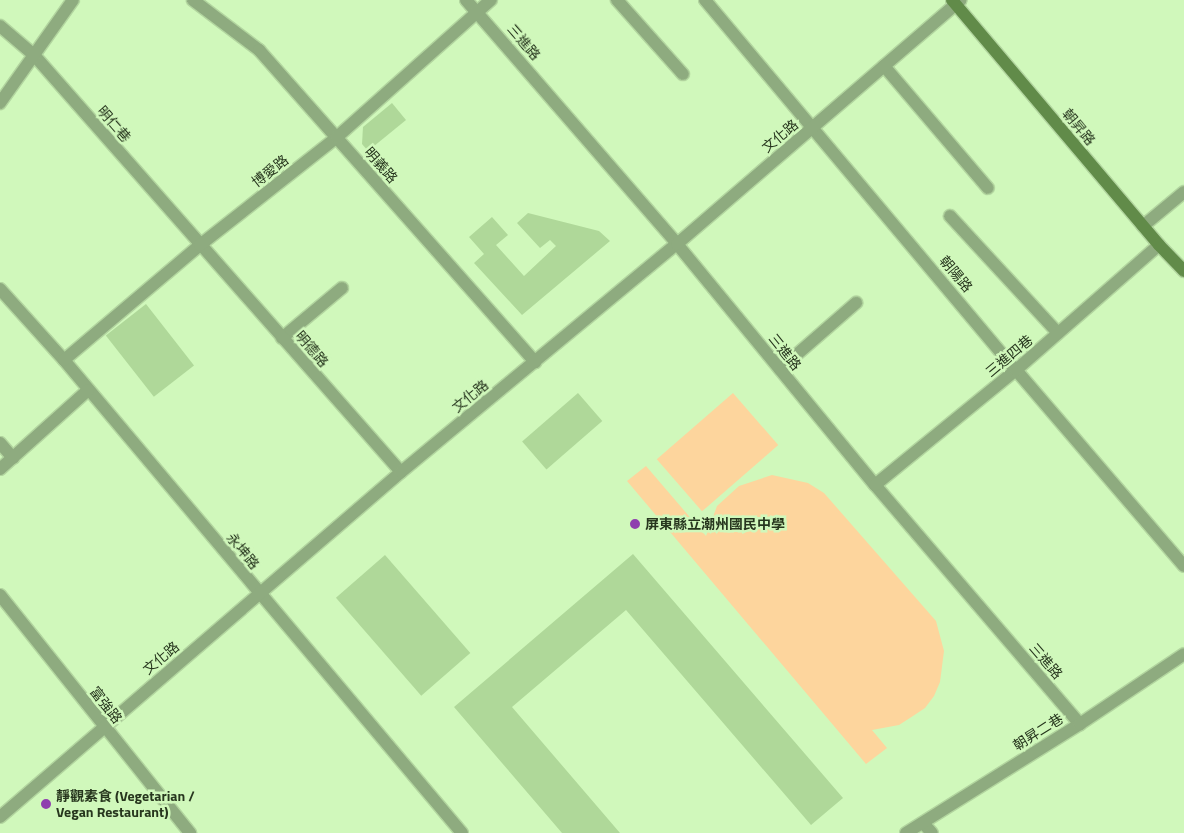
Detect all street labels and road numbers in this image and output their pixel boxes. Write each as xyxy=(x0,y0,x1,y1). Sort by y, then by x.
street label: 三進路 xyxy=(504,21,544,63)
street label: 明仁巷 xyxy=(94,103,134,145)
street label: 朝昇路 xyxy=(1059,106,1099,148)
street label: 文化路 xyxy=(759,116,801,156)
street label: 明義路 xyxy=(361,144,401,186)
street label: 博愛路 xyxy=(248,151,292,191)
street label: 朝陽路 xyxy=(936,253,976,295)
street label: 明德路 xyxy=(292,328,332,370)
street label: 三進路 xyxy=(765,330,805,374)
street label: 三進四巷 xyxy=(982,332,1036,380)
street label: 文化路 xyxy=(448,376,492,416)
street label: 永坤路 xyxy=(223,530,263,572)
street label: 文化路 xyxy=(140,638,182,678)
street label: 三進路 xyxy=(1026,640,1066,682)
street label: 富強路 xyxy=(86,683,126,727)
street label: 朝昇二巷 xyxy=(1010,710,1066,754)

